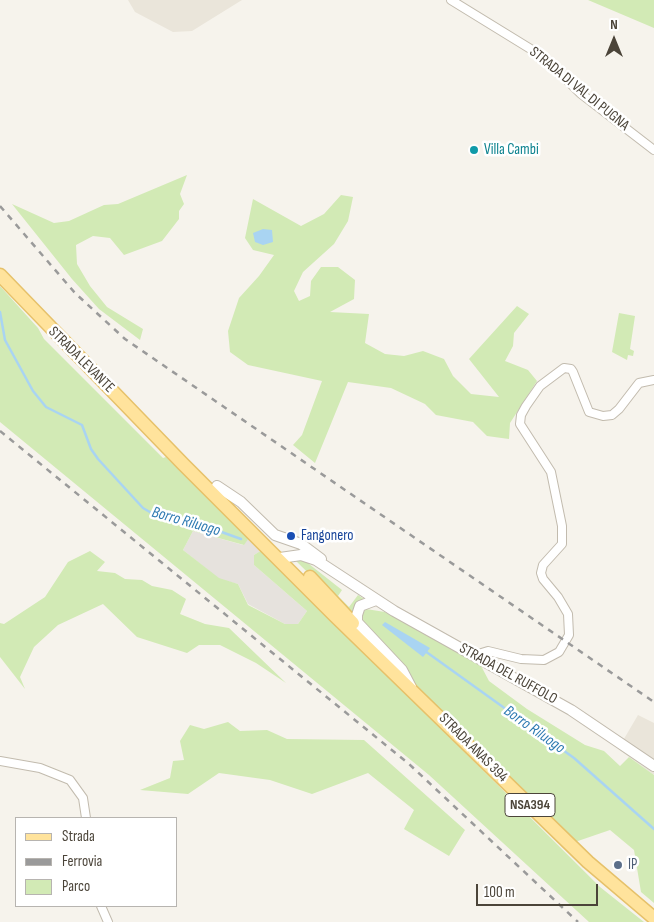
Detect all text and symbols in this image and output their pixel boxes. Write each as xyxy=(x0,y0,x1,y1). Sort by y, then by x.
north arrow xyxy=(589,15,639,65)
text: N xyxy=(610,16,618,33)
street label: STRADA DI VAL DI PUGNA xyxy=(525,43,633,135)
place label: Villa Cambi xyxy=(484,141,539,159)
marker: Villa Cambi xyxy=(468,144,480,156)
street label: STRADA LEVANTE xyxy=(44,323,118,397)
water label: Borro Riluogo xyxy=(150,503,222,541)
place label: Fangonero xyxy=(301,527,353,545)
marker: Fangonero xyxy=(285,530,297,542)
street label: STRADA DEL RUFFOLO xyxy=(456,640,560,708)
water label: Borro Riluogo xyxy=(500,702,568,758)
street label: STRADA ANAS 394 xyxy=(435,710,511,786)
road number: NSA394 xyxy=(505,794,555,816)
legend xyxy=(15,817,178,907)
text: Strada xyxy=(62,827,95,846)
text: Ferrovia xyxy=(62,852,102,871)
place label: IP xyxy=(628,856,637,874)
marker: IP xyxy=(612,859,624,871)
scale bar xyxy=(479,874,602,906)
text: Parco xyxy=(62,877,90,896)
text: 100 m xyxy=(484,883,515,902)

